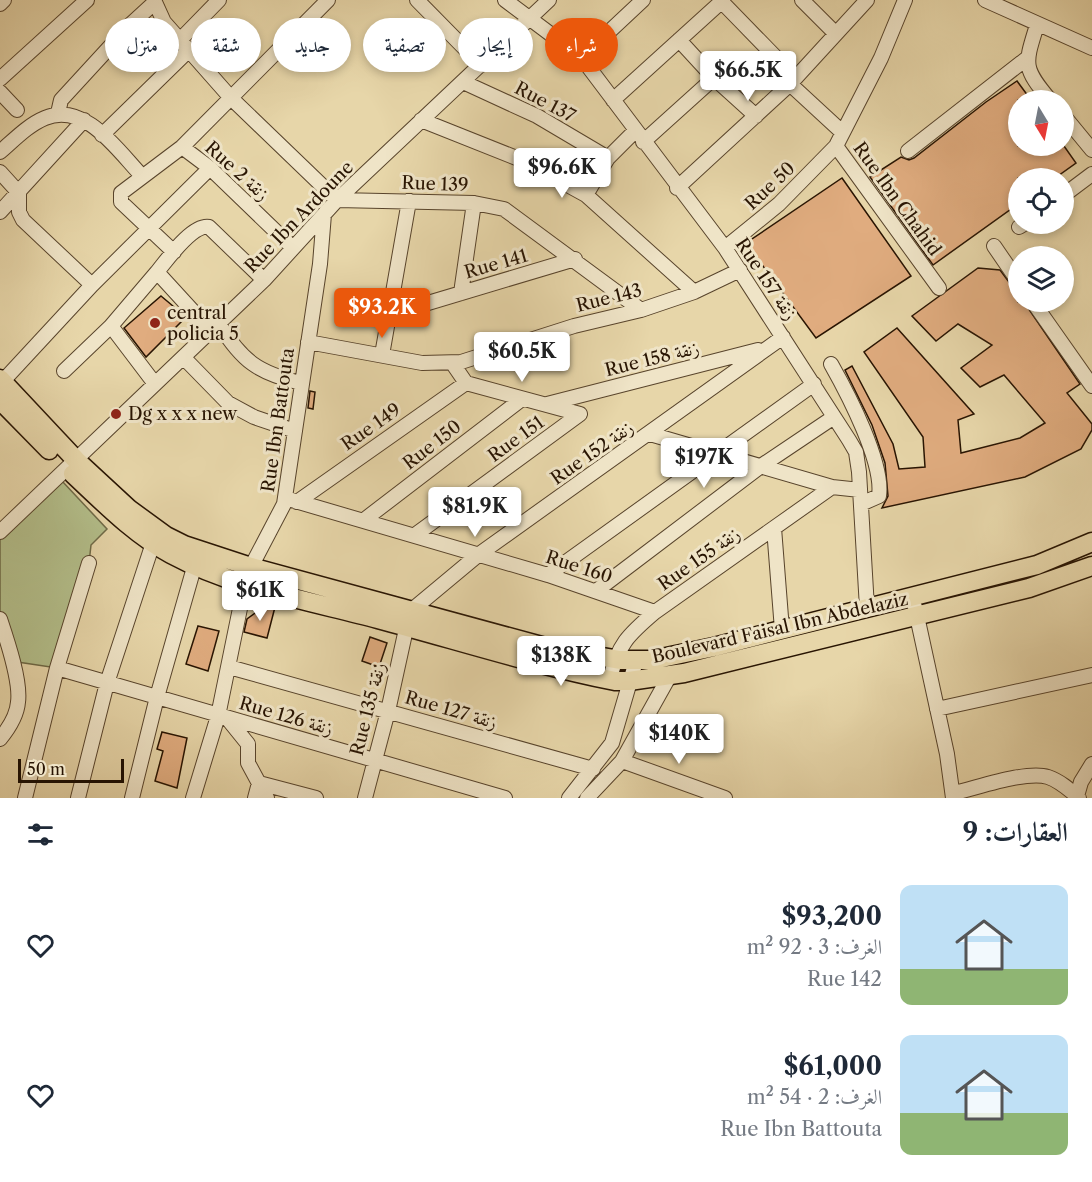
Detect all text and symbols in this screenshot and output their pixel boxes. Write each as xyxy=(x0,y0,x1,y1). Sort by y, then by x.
chip: منزل xyxy=(105,18,179,72)
chip: شقة xyxy=(191,18,261,72)
chip: جديد xyxy=(273,18,351,72)
chip: تصفية xyxy=(363,18,446,72)
chip: إيجار xyxy=(458,18,533,72)
chip: شراء xyxy=(545,18,618,72)
pin: $66.5K xyxy=(699,51,797,102)
text: $66.5K xyxy=(714,58,782,82)
street label: Rue 137 xyxy=(511,77,579,127)
north arrow xyxy=(1008,90,1074,156)
map controls xyxy=(1008,90,1074,312)
street label: Rue 2 زنقة xyxy=(200,137,274,205)
street label: Rue Ibn Chahid xyxy=(848,138,946,260)
pin: $96.6K xyxy=(513,148,611,199)
text: $96.6K xyxy=(528,155,596,179)
street label: Rue Ibn Ardoune xyxy=(240,156,358,278)
street label: Rue 50 xyxy=(740,157,800,215)
button: locate xyxy=(1008,168,1074,234)
street label: Rue 139 xyxy=(401,172,469,196)
street label: Rue 157 زنقة xyxy=(730,234,802,324)
street label: Rue 141 xyxy=(462,244,531,283)
button: layers xyxy=(1008,246,1074,312)
street label: Rue 143 xyxy=(574,279,644,317)
pin: $93.2K xyxy=(333,288,431,339)
text: $93.2K xyxy=(348,295,416,319)
place label: central policia 5 xyxy=(167,302,239,345)
marker: central policia 5 xyxy=(148,316,162,330)
pin: $60.5K xyxy=(473,332,571,383)
street label: Rue 158 زنقة xyxy=(603,337,701,381)
text: $60.5K xyxy=(488,339,556,363)
street label: Rue Ibn Battouta xyxy=(257,346,299,494)
street label: Rue 149 xyxy=(337,399,405,455)
place label: Dg x x x new xyxy=(128,403,238,425)
marker: Dg x x x new xyxy=(109,407,123,421)
street label: Rue 151 xyxy=(484,411,549,467)
street label: Rue 150 xyxy=(398,415,466,475)
street label: Rue 152 زنقة xyxy=(546,416,638,490)
pin: $197K xyxy=(662,438,746,489)
text: $197K xyxy=(675,445,733,469)
pin: $81.9K xyxy=(426,487,524,538)
text: $81.9K xyxy=(442,494,508,518)
street label: Rue 155 زنقة xyxy=(654,523,744,595)
street label: Rue 160 xyxy=(543,546,615,588)
pin: $61K xyxy=(224,571,296,622)
text: $61K xyxy=(236,578,284,602)
street label: Boulevard Faisal Ibn Abdelaziz xyxy=(650,588,910,668)
pin: $138K xyxy=(519,636,603,687)
text: $138K xyxy=(531,643,591,667)
street label: Rue 135 زنقة xyxy=(346,660,390,758)
street label: Rue 127 زنقة xyxy=(402,686,500,734)
street label: Rue 126 زنقة xyxy=(237,692,335,740)
pin: $140K xyxy=(637,714,721,765)
text: $140K xyxy=(649,721,709,745)
scale bar xyxy=(18,756,124,784)
text: 50 m xyxy=(27,759,65,779)
text: العقارات: 9 xyxy=(963,816,1068,848)
icon: filters xyxy=(24,818,57,851)
text: $93,200 xyxy=(782,900,882,932)
icon: home xyxy=(948,909,1020,981)
icon: heart xyxy=(24,929,57,962)
text: الغرف: 3 · 92 m² xyxy=(747,935,882,959)
text: Rue 142 xyxy=(807,967,882,991)
text: $61,000 xyxy=(784,1050,882,1082)
icon: home xyxy=(948,1059,1020,1131)
icon: heart xyxy=(24,1079,57,1112)
text: الغرف: 2 · 54 m² xyxy=(747,1085,882,1109)
text: Rue Ibn Battouta xyxy=(720,1117,882,1141)

